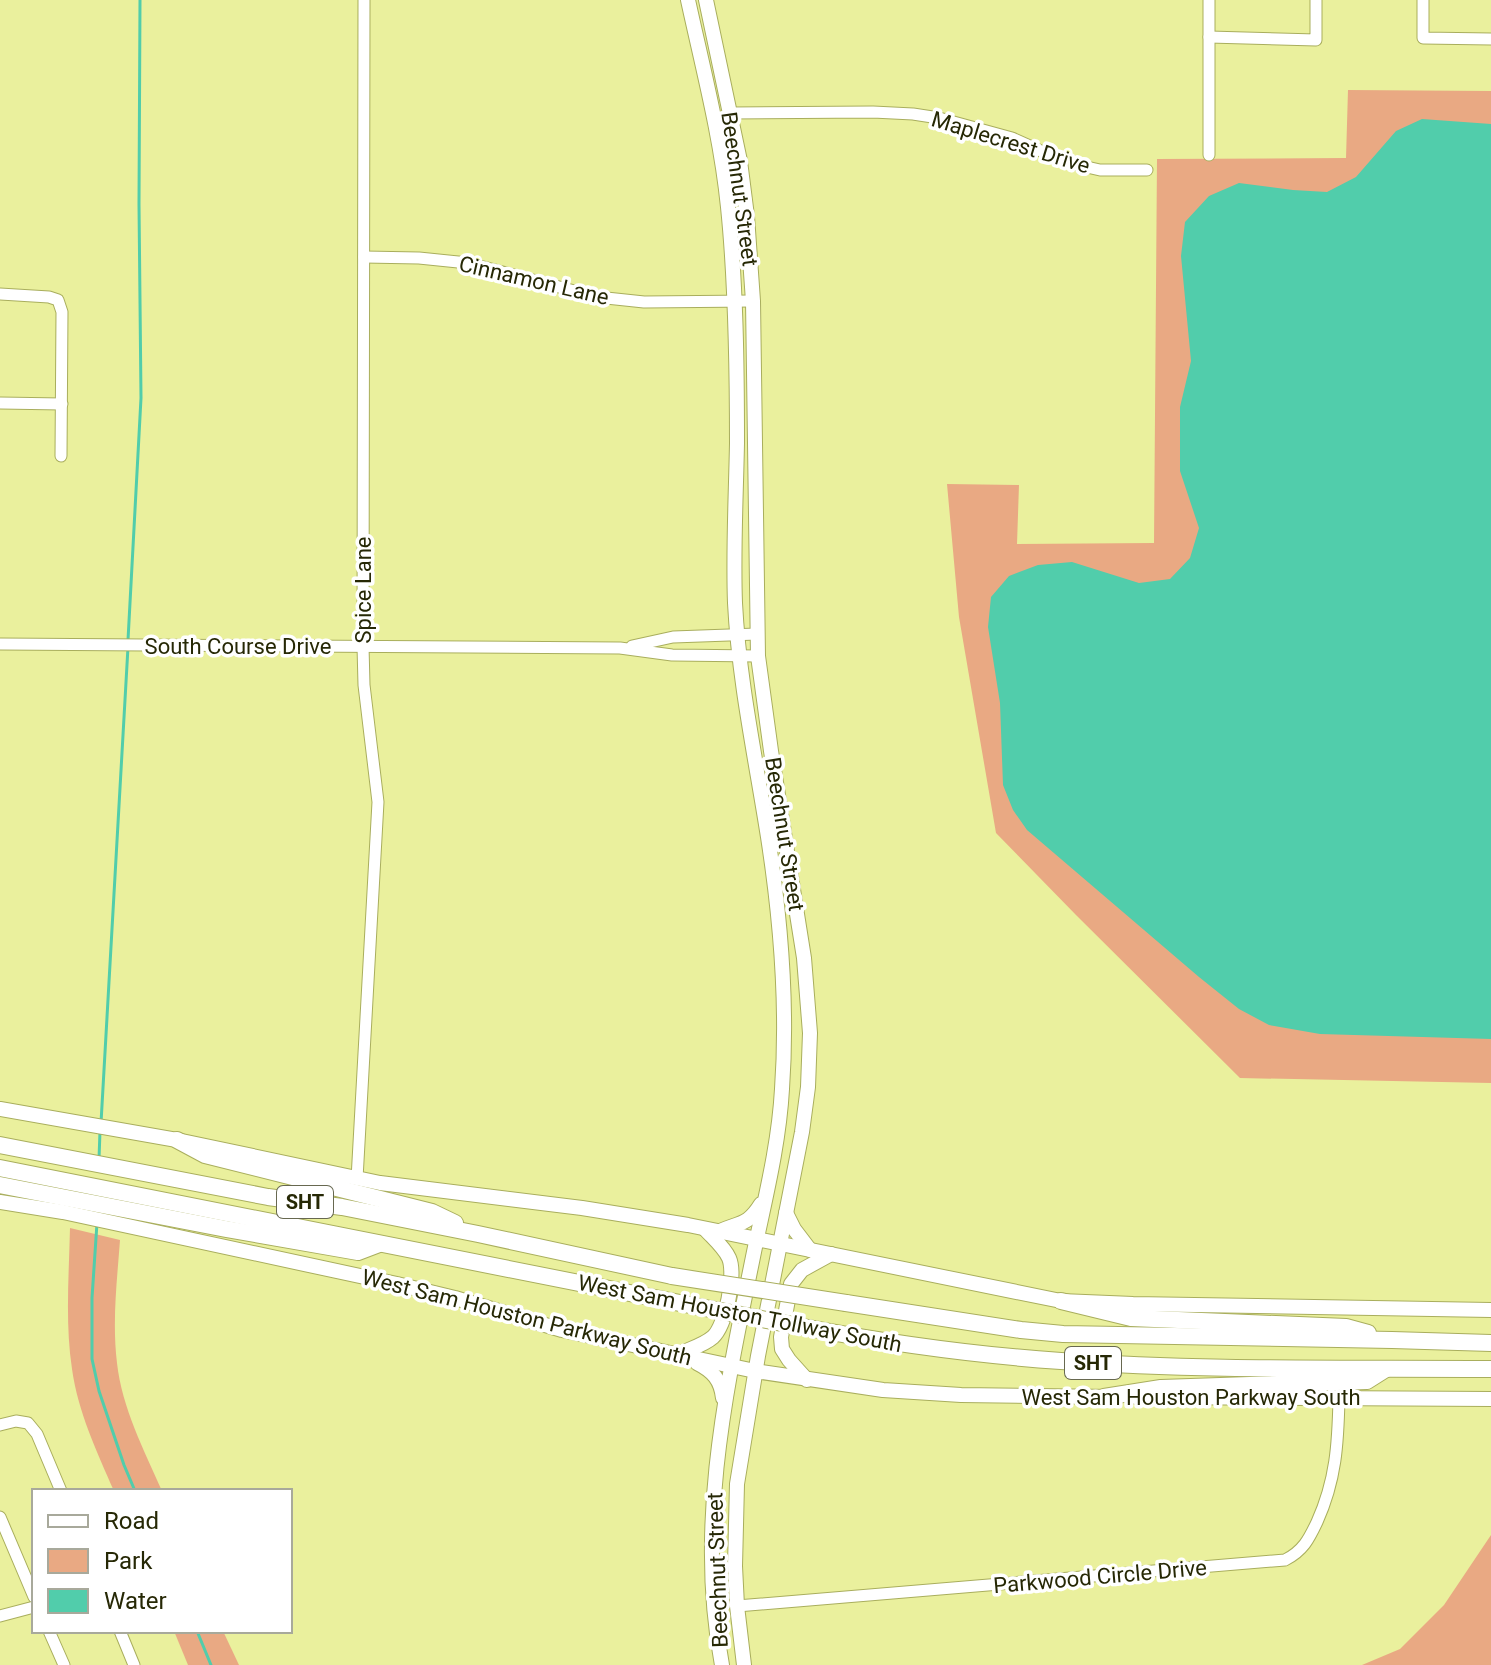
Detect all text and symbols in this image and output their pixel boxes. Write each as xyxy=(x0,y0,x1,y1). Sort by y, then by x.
street label: Maplecrest Drive xyxy=(929,106,1093,178)
street label: Beechnut Street xyxy=(716,110,763,268)
street label: Cinnamon Lane xyxy=(457,251,611,310)
street label: Spice Lane xyxy=(351,536,376,644)
street label: South Course Drive xyxy=(145,634,331,659)
street label: Beechnut Street xyxy=(760,755,809,913)
road number: SHT xyxy=(277,1186,333,1218)
street label: West Sam Houston Parkway South xyxy=(359,1264,694,1371)
street label: West Sam Houston Tollway South xyxy=(576,1270,904,1357)
road number: SHT xyxy=(1065,1347,1121,1379)
street label: West Sam Houston Parkway South xyxy=(1021,1385,1361,1410)
legend xyxy=(32,1489,292,1633)
street label: Beechnut Street xyxy=(702,1492,733,1648)
text: Road xyxy=(104,1507,159,1535)
text: Park xyxy=(104,1547,153,1575)
street label: Parkwood Circle Drive xyxy=(992,1555,1208,1598)
text: Water xyxy=(104,1587,167,1615)

